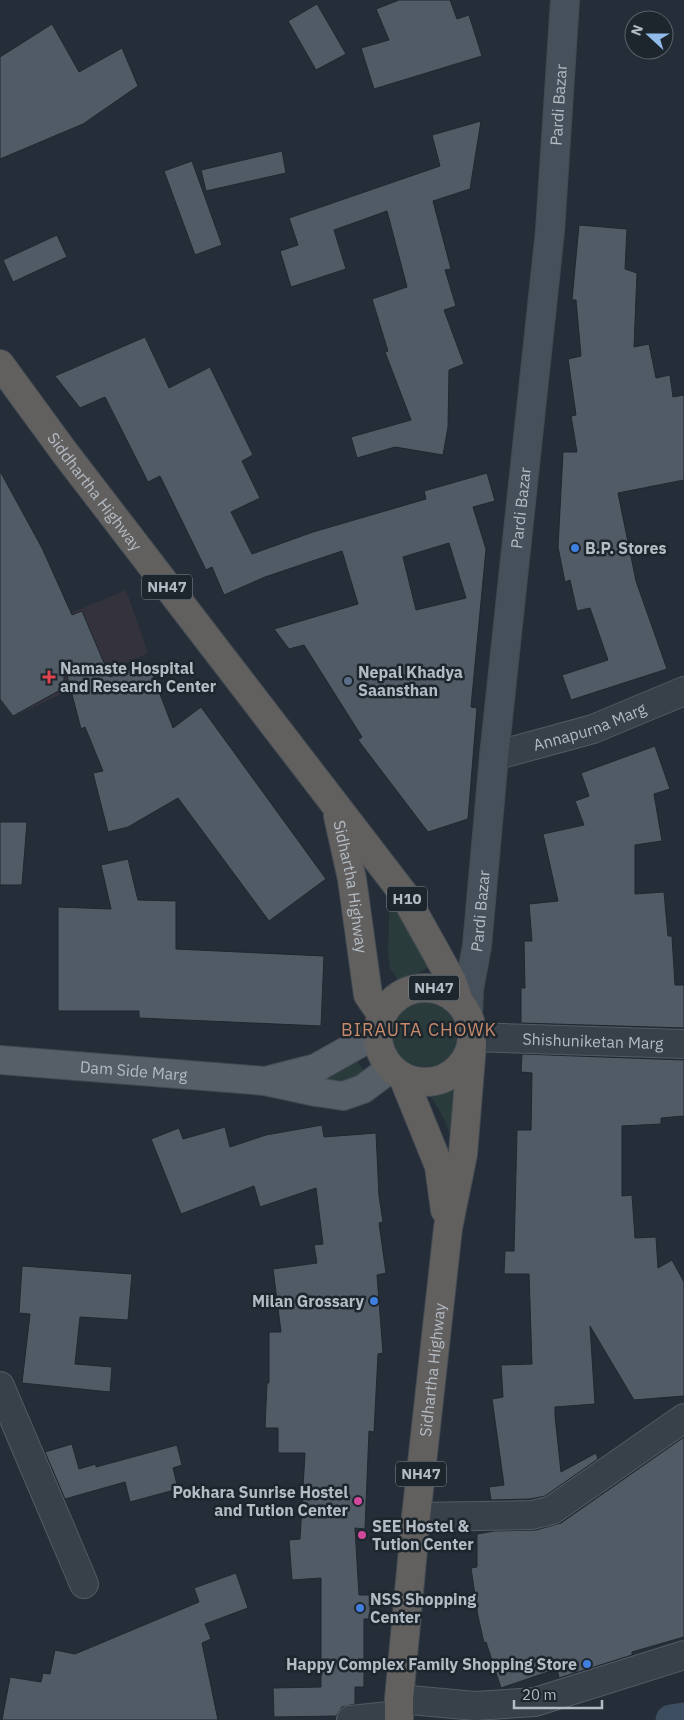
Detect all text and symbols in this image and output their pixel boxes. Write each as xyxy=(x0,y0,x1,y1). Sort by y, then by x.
north arrow xyxy=(624,10,674,60)
text: N xyxy=(627,22,647,38)
street label: Pardi Bazar xyxy=(546,63,571,146)
street label: Siddhartha Highway xyxy=(43,428,146,555)
street label: Pardi Bazar xyxy=(506,466,535,550)
place label: B.P. Stores xyxy=(585,538,666,558)
marker: B.P. Stores xyxy=(569,542,581,554)
road number: NH47 xyxy=(142,574,192,600)
place label: Namaste Hospital and Research Center xyxy=(60,658,217,696)
place label: Nepal Khadya Saansthan xyxy=(358,662,463,700)
marker: Namaste Hospital and Research Center xyxy=(42,670,56,684)
marker: Nepal Khadya Saansthan xyxy=(342,675,354,687)
street label: Annapurna Marg xyxy=(531,698,649,755)
street label: Sidhartha Highway xyxy=(329,818,372,954)
street label: Pardi Bazar xyxy=(466,869,494,953)
road number: H10 xyxy=(387,886,427,912)
road number: NH47 xyxy=(409,976,459,1000)
district label: BIRAUTA CHOWK xyxy=(341,1018,497,1041)
street label: Shishuniketan Marg xyxy=(522,1029,664,1053)
street label: Dam Side Marg xyxy=(79,1056,189,1085)
place label: Milan Grossary xyxy=(252,1291,364,1311)
marker: Milan Grossary xyxy=(368,1295,380,1307)
street label: Sidhartha Highway xyxy=(415,1302,450,1438)
road number: NH47 xyxy=(396,1462,446,1486)
place label: Pokhara Sunrise Hostel and Tution Center xyxy=(172,1482,349,1520)
marker: Pokhara Sunrise Hostel and Tution Center xyxy=(352,1495,364,1507)
place label: SEE Hostel & Tution Center xyxy=(372,1516,474,1554)
marker: SEE Hostel & Tution Center xyxy=(356,1529,368,1541)
place label: NSS Shopping Center xyxy=(370,1589,476,1627)
marker: NSS Shopping Center xyxy=(354,1602,366,1614)
place label: Happy Complex Family Shopping Store xyxy=(286,1654,577,1674)
marker: Happy Complex Family Shopping Store xyxy=(581,1658,593,1670)
scale bar xyxy=(514,1678,602,1710)
text: 20 m xyxy=(522,1685,557,1704)

